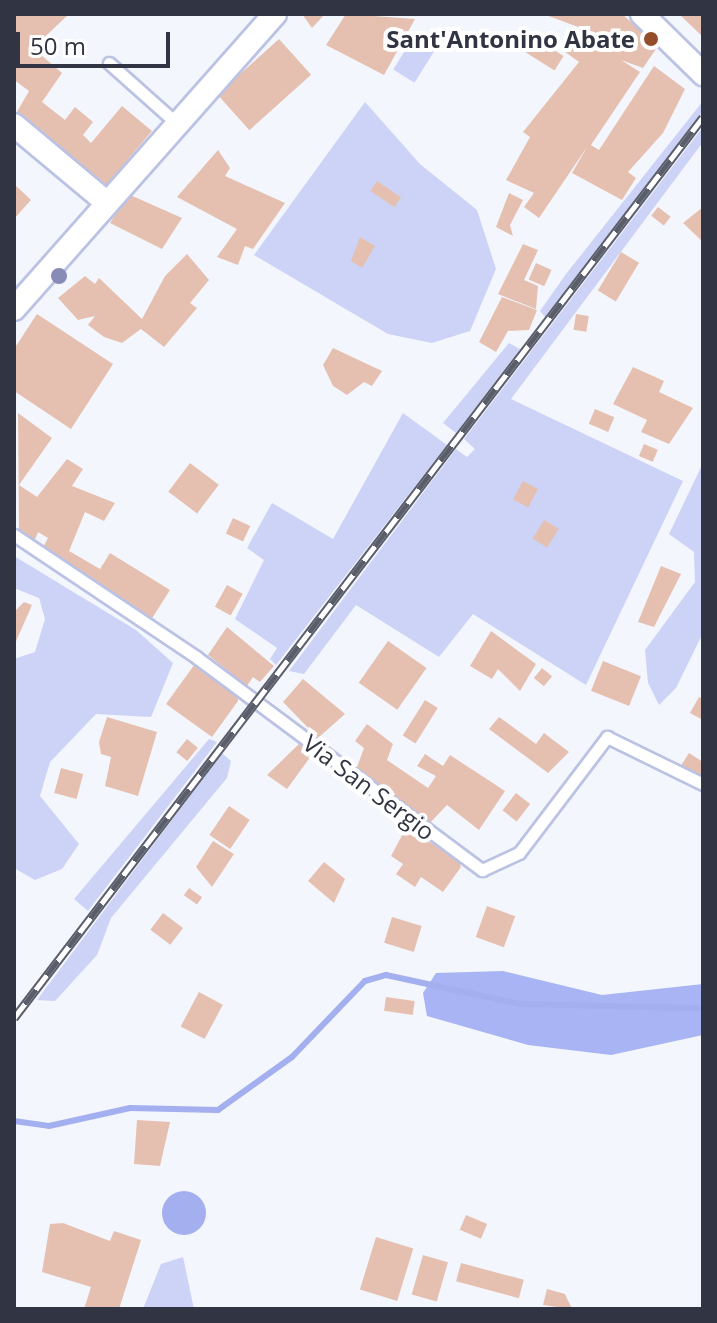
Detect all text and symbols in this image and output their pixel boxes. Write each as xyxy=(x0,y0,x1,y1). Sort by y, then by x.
scale bar xyxy=(20,16,174,66)
place label: Sant'Antonino Abate xyxy=(386,25,635,53)
text: 50 m xyxy=(30,29,86,62)
marker: Sant'Antonino Abate xyxy=(642,30,660,48)
street label: Via San Sergio xyxy=(297,728,441,846)

